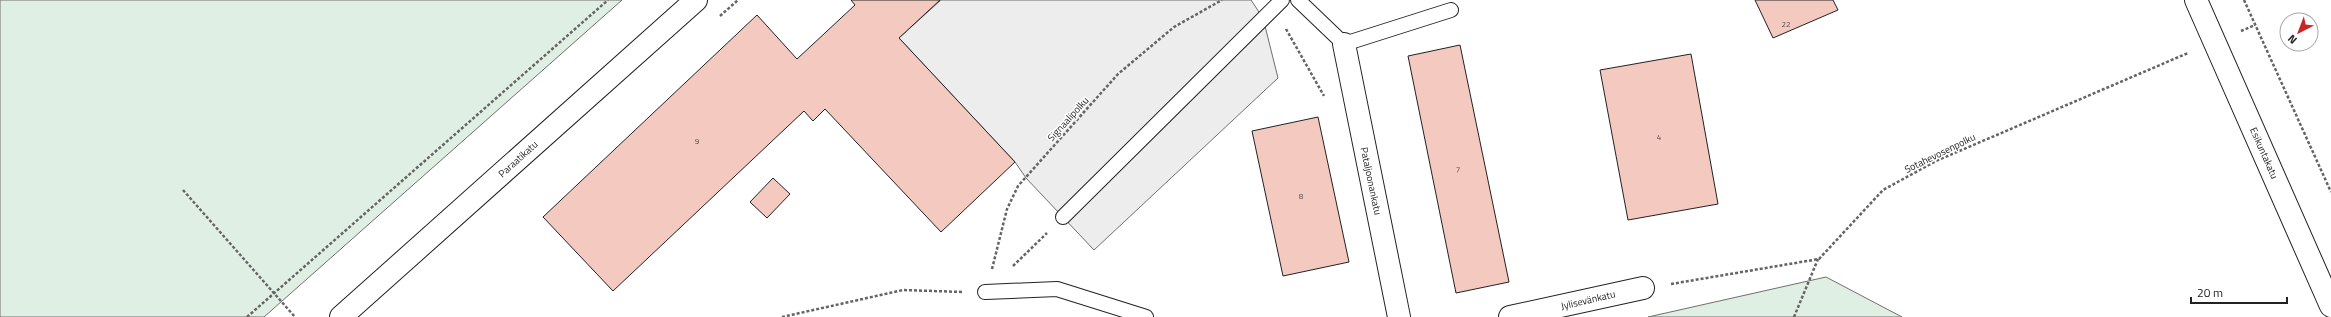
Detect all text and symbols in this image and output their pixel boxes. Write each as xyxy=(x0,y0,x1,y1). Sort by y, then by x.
north arrow xyxy=(2279,12,2319,52)
house number: 22 xyxy=(1782,18,1790,30)
text: N xyxy=(2284,31,2300,48)
street label: Signaalipolku xyxy=(1044,93,1092,145)
street label: Esikuntakatu xyxy=(2246,125,2282,181)
street label: Sotahevosenpolku xyxy=(1902,129,1978,177)
house number: 4 xyxy=(1657,131,1662,143)
house number: 9 xyxy=(695,135,700,147)
street label: Paraatikatu xyxy=(495,137,541,181)
street label: Pataljoonankatu xyxy=(1357,146,1385,216)
house number: 7 xyxy=(1456,163,1460,175)
house number: 8 xyxy=(1299,190,1304,202)
scale bar xyxy=(2191,279,2287,305)
text: 20 m xyxy=(2197,283,2223,302)
street label: Jylisevänkatu xyxy=(1559,286,1617,314)

